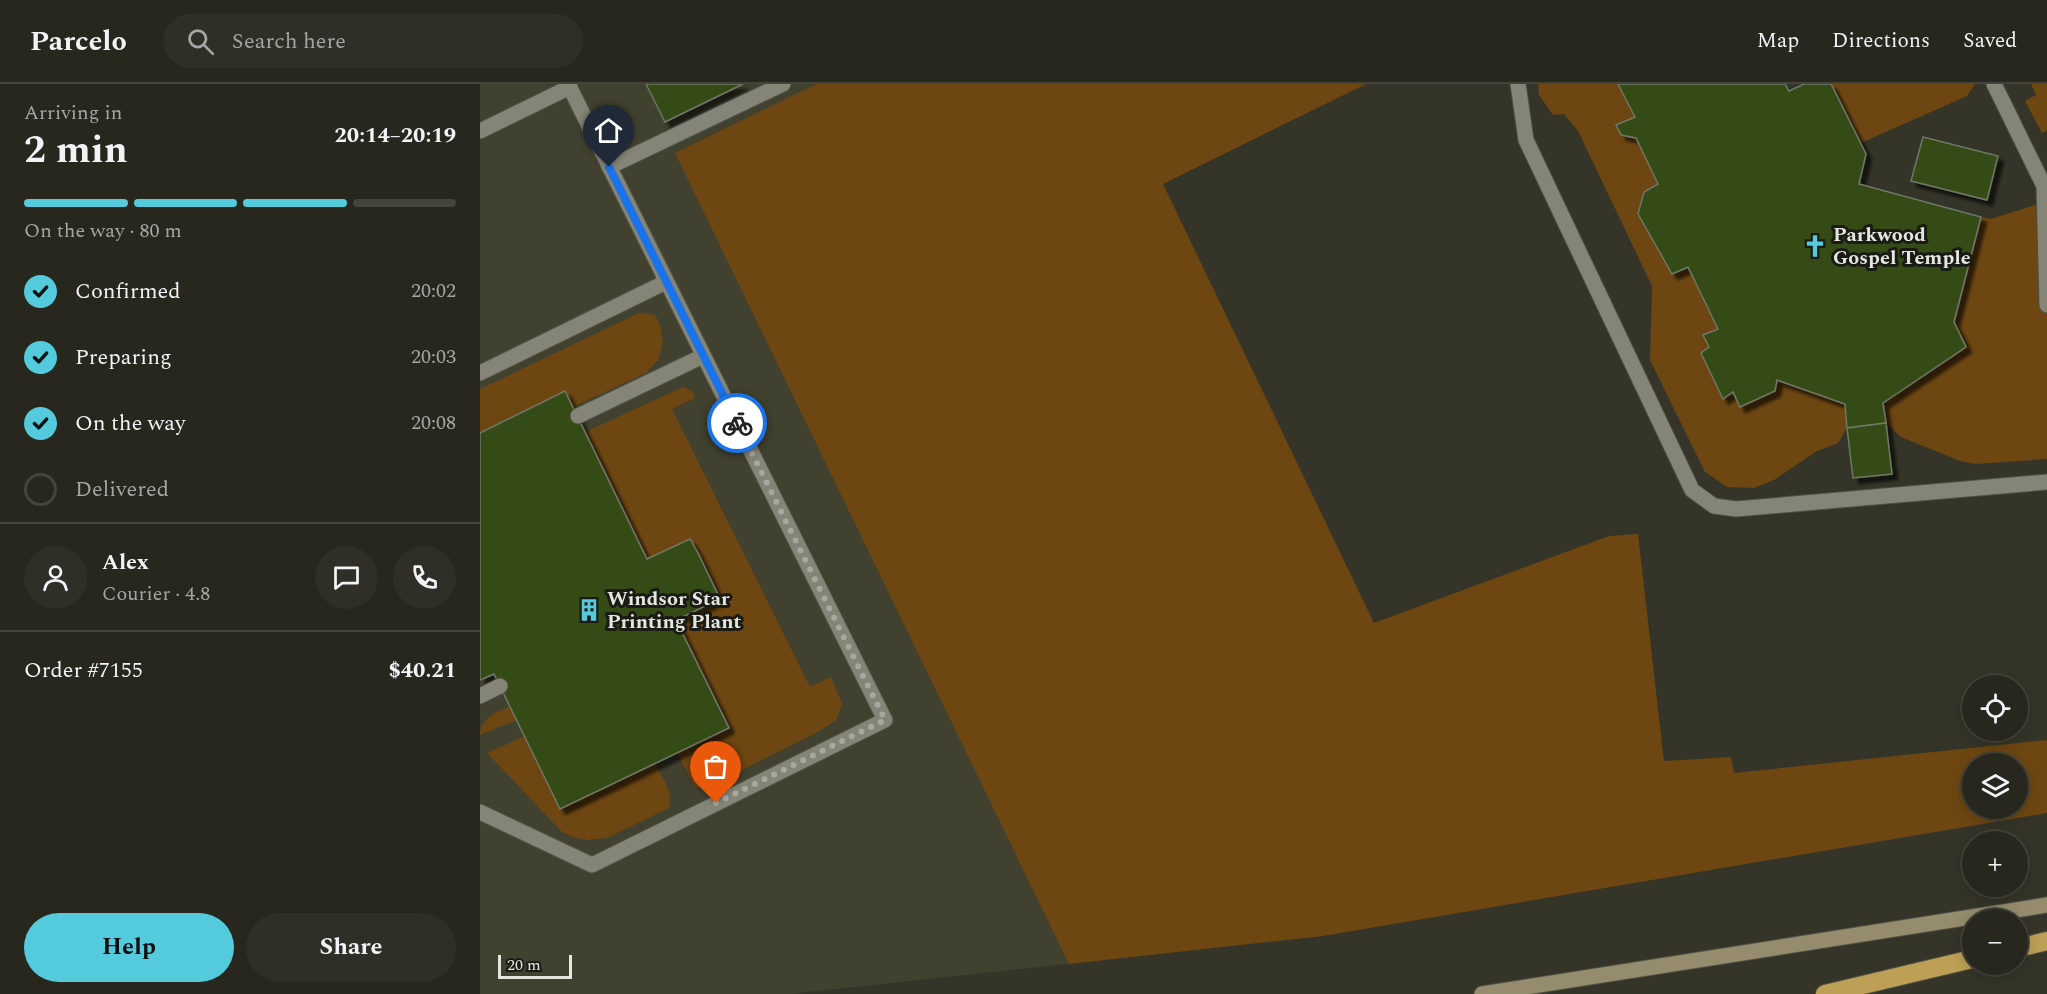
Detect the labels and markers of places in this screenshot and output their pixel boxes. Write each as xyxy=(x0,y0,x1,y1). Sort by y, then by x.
pin xyxy=(583,105,634,167)
place label: Parkwood Gospel Temple xyxy=(1833,220,1971,273)
church icon: Parkwood Gospel Temple xyxy=(1802,233,1828,259)
place label: Windsor Star Printing Plant xyxy=(607,584,741,637)
building icon: Windsor Star Printing Plant xyxy=(576,597,602,623)
pin xyxy=(690,741,741,803)

